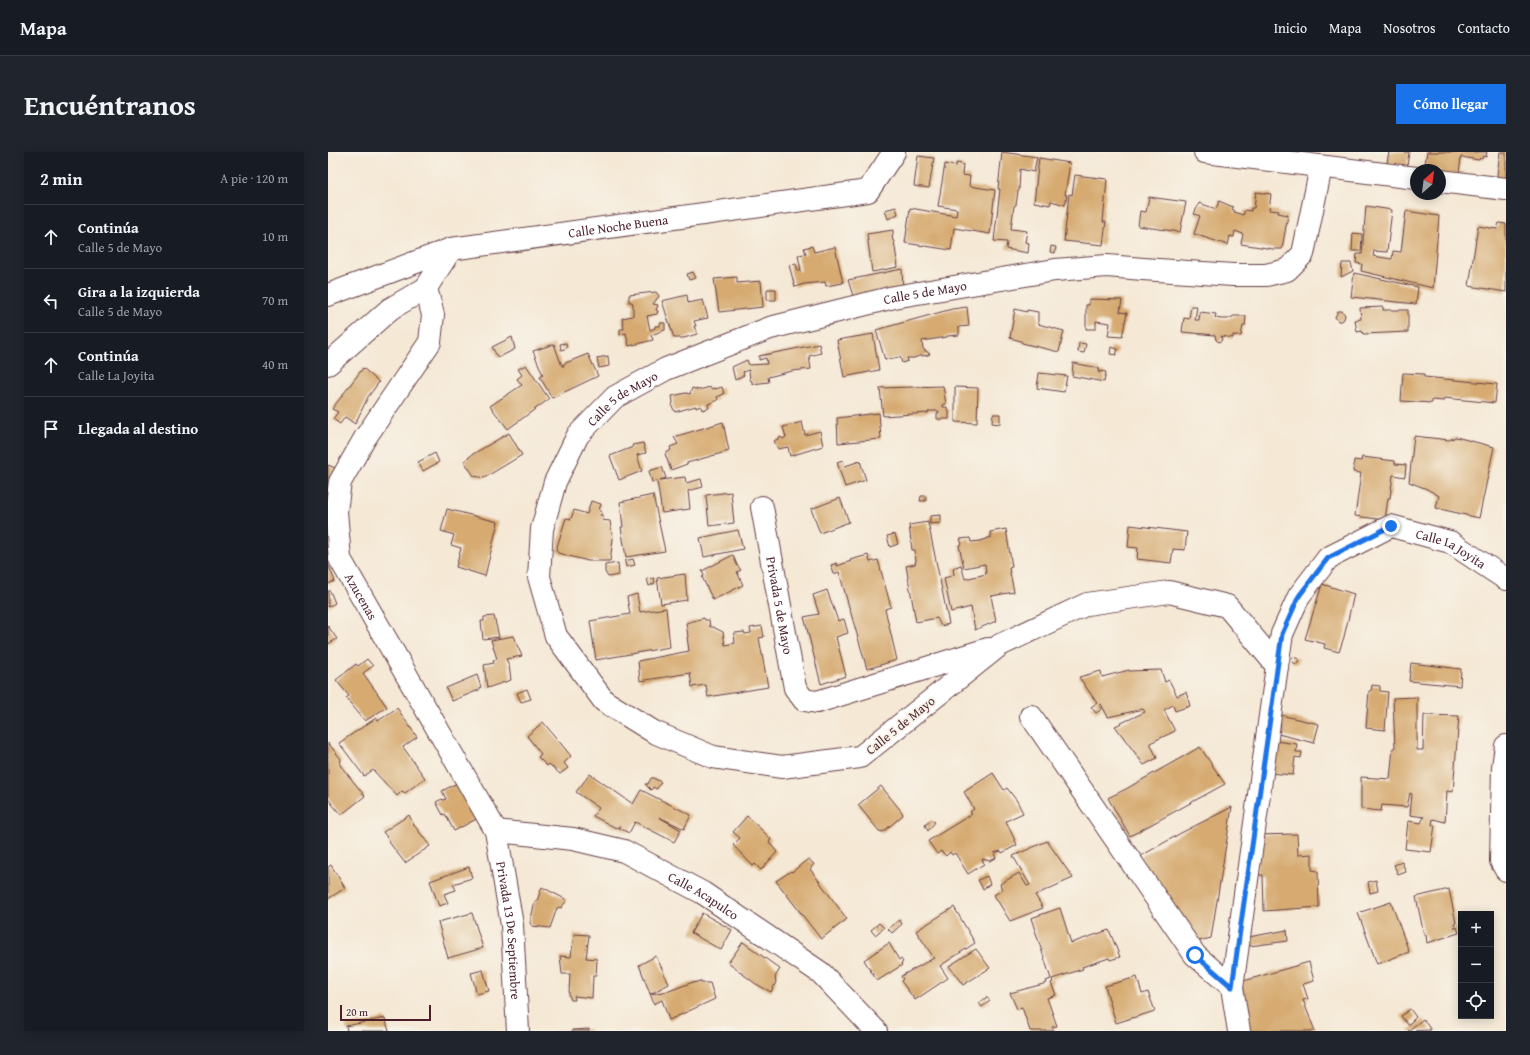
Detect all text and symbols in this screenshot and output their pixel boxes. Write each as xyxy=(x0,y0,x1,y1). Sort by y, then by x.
text: Mapa xyxy=(20,14,67,42)
text: Inicio xyxy=(1274,18,1307,38)
text: Mapa xyxy=(1329,18,1361,38)
text: Nosotros xyxy=(1383,18,1436,38)
text: Contacto xyxy=(1458,18,1510,38)
text: Encuéntranos xyxy=(24,84,196,125)
button: Cómo llegar xyxy=(1396,84,1506,124)
north arrow xyxy=(1410,164,1446,200)
text: 2 min xyxy=(40,166,82,191)
text: A pie · 120 m xyxy=(220,169,288,188)
street label: Calle Noche Buena xyxy=(567,210,670,243)
text: Continúa xyxy=(78,217,139,238)
icon: ahead xyxy=(40,226,62,248)
text: 10 m xyxy=(262,227,288,246)
text: Calle 5 de Mayo xyxy=(78,238,162,257)
street label: Calle 5 de Mayo xyxy=(881,276,969,309)
text: Gira a la izquierda xyxy=(78,281,200,302)
icon: left xyxy=(40,290,62,312)
text: 70 m xyxy=(262,291,288,310)
text: Calle 5 de Mayo xyxy=(78,302,162,321)
text: Continúa xyxy=(78,345,139,366)
icon: ahead xyxy=(40,354,62,376)
text: 40 m xyxy=(262,355,288,374)
text: Calle La Joyita xyxy=(78,366,154,385)
street label: Calle 5 de Mayo xyxy=(583,366,662,430)
icon: arrive xyxy=(40,418,62,440)
text: Llegada al destino xyxy=(78,418,198,439)
route end xyxy=(1382,517,1400,535)
street label: Calle La Joyita xyxy=(1414,524,1490,574)
street label: Privada 5 de Mayo xyxy=(761,555,798,656)
street label: Azucenas xyxy=(340,570,382,623)
street label: Calle 5 de Mayo xyxy=(862,691,939,759)
street label: Privada 13 De Septiembre xyxy=(491,860,525,1000)
street label: Calle Acapulco xyxy=(665,867,743,925)
map controls xyxy=(1458,911,1494,1019)
button: + xyxy=(1458,911,1494,947)
route start xyxy=(1186,946,1204,964)
button: − xyxy=(1458,947,1494,983)
button: locate xyxy=(1458,983,1494,1019)
scale bar xyxy=(340,1003,431,1022)
text: 20 m xyxy=(346,1004,368,1020)

